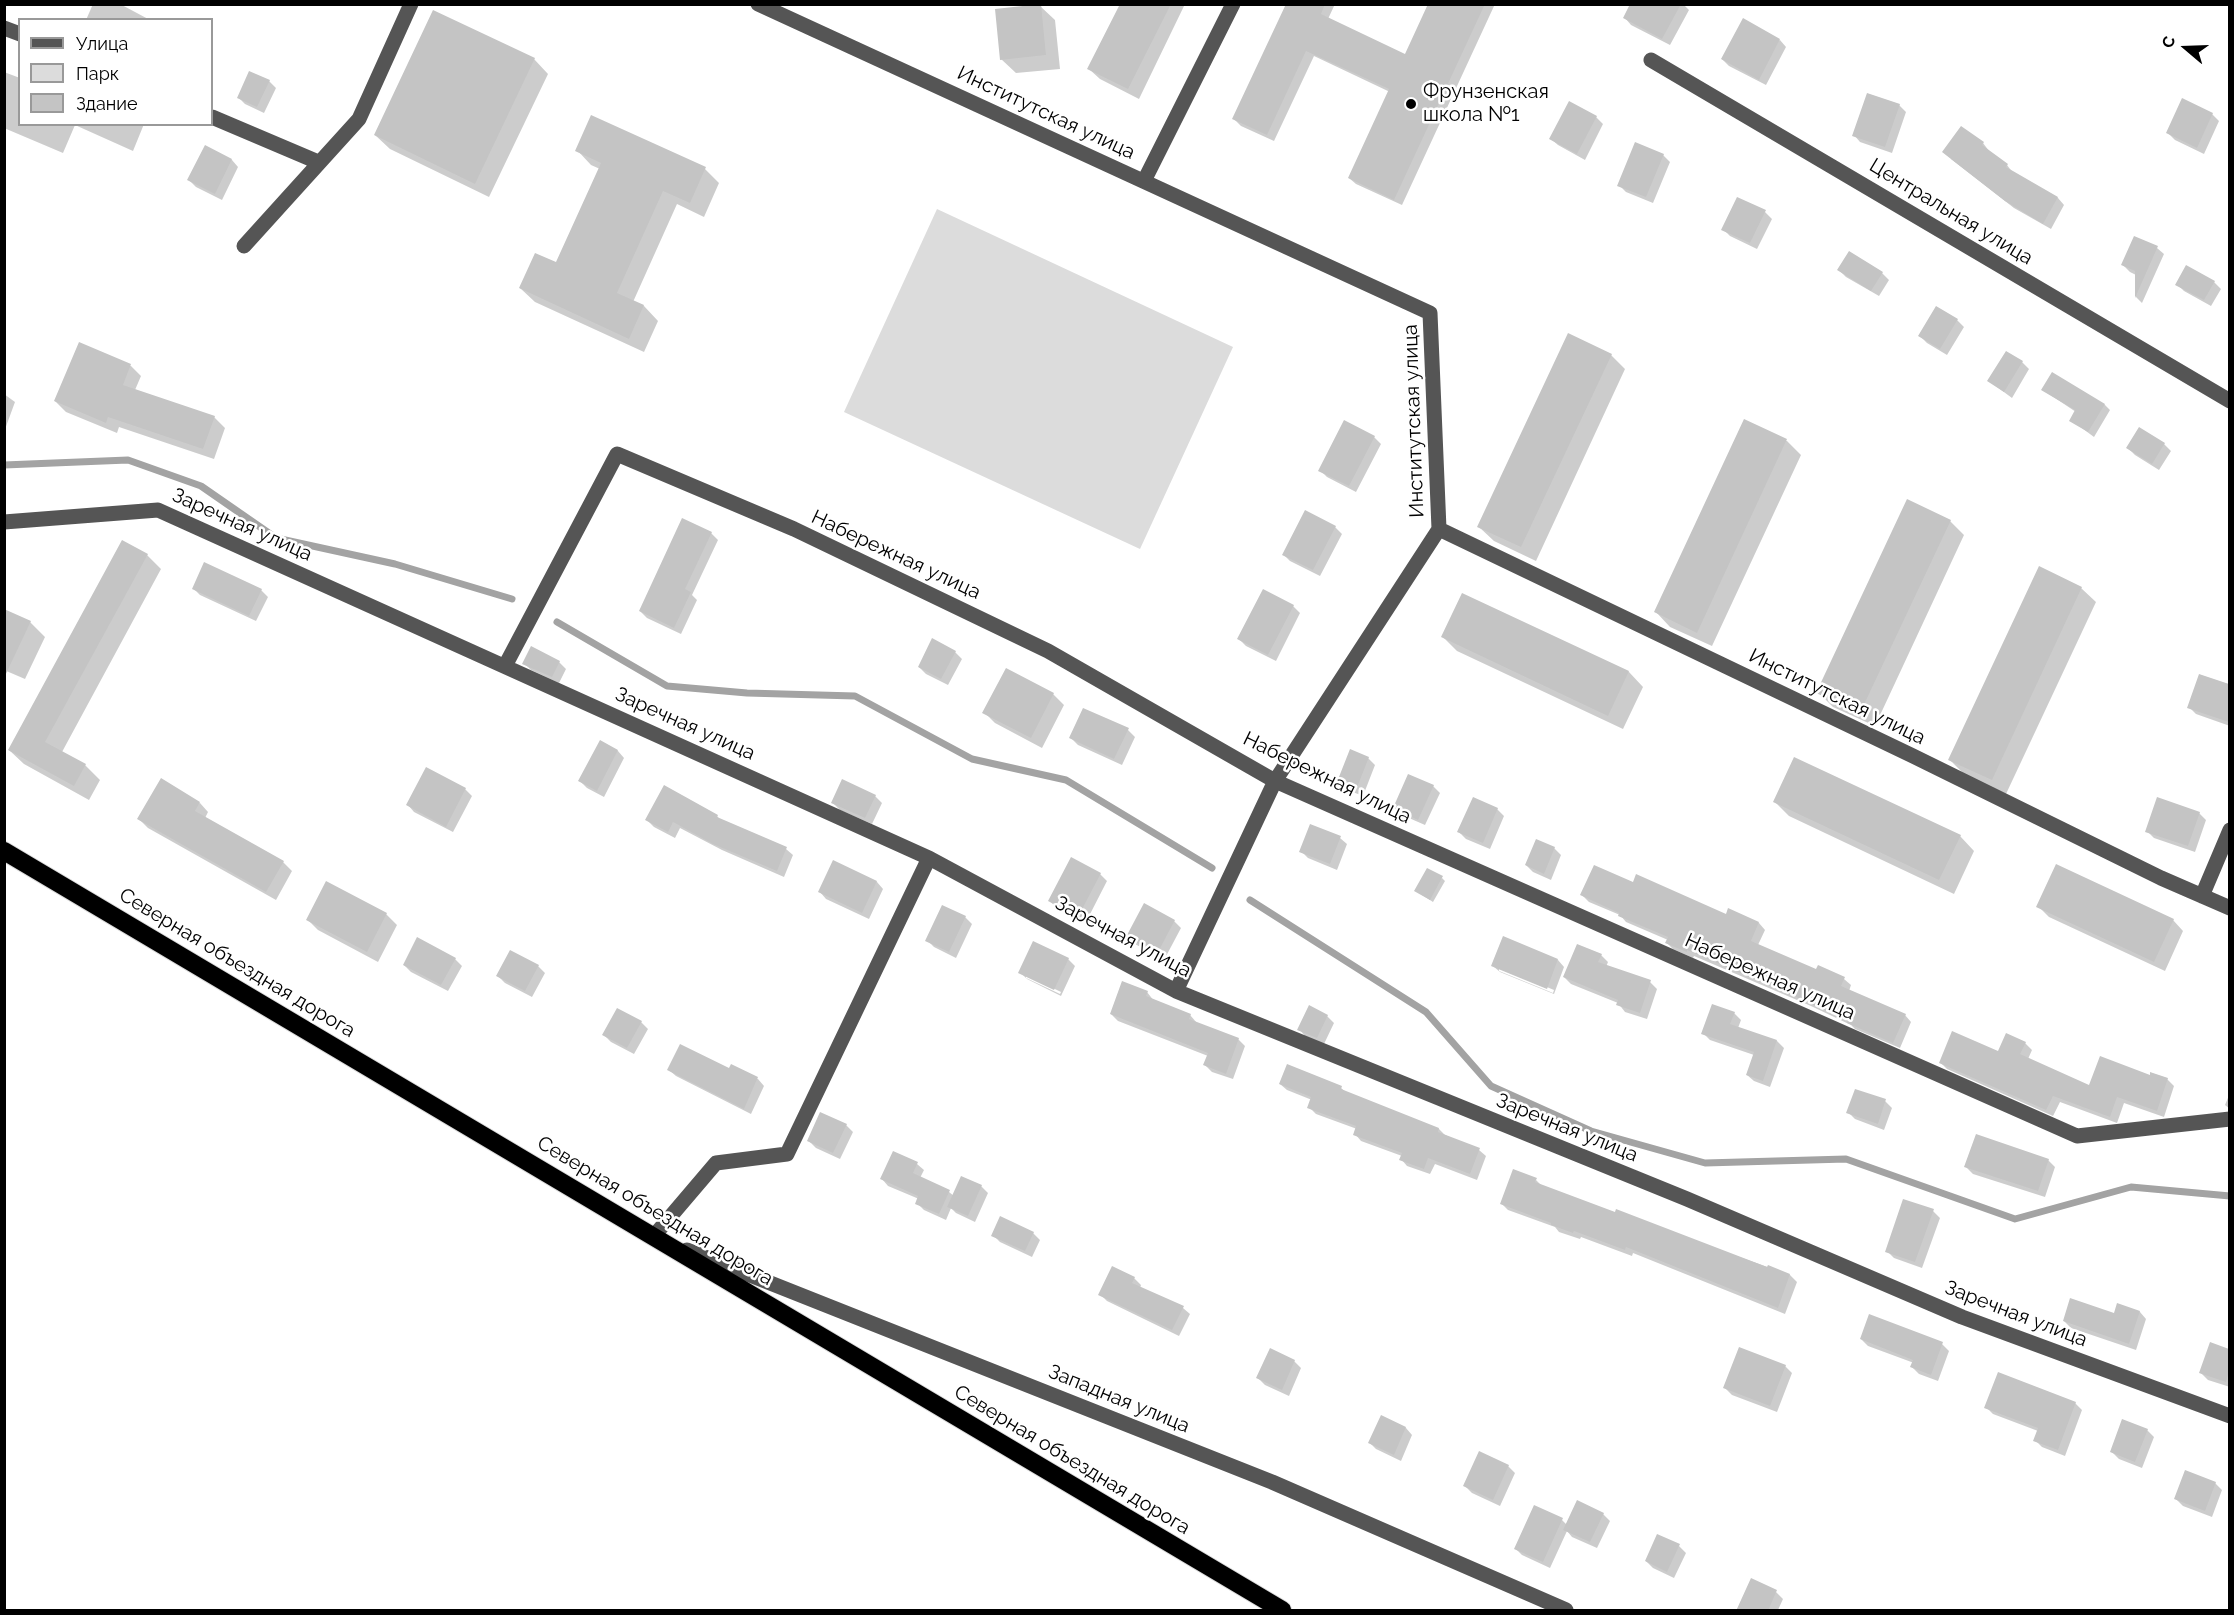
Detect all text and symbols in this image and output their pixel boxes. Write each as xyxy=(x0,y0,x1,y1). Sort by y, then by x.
legend xyxy=(18,18,213,126)
north arrow xyxy=(2156,18,2216,78)
text: Улица xyxy=(76,33,128,54)
text: С xyxy=(2158,34,2179,50)
street label: Институтская улица xyxy=(953,61,1139,165)
text: Парк xyxy=(76,63,119,84)
place label: Фрунзенская школа №1 xyxy=(1423,80,1549,127)
text: Здание xyxy=(76,93,138,114)
marker: Фрунзенская школа №1 xyxy=(1404,97,1418,111)
street label: Центральная улица xyxy=(1865,154,2037,270)
street label: Институтская улица xyxy=(1399,324,1429,518)
street label: Заречная улица xyxy=(168,483,316,567)
street label: Набережная улица xyxy=(808,505,984,605)
street label: Институтская улица xyxy=(1745,644,1929,750)
street label: Заречная улица xyxy=(611,682,759,766)
street label: Набережная улица xyxy=(1239,727,1415,829)
street label: Северная объездная дорога xyxy=(115,883,359,1043)
street label: Заречная улица xyxy=(1051,891,1195,983)
street label: Набережная улица xyxy=(1681,929,1859,1025)
street label: Заречная улица xyxy=(1493,1089,1641,1167)
street label: Северная объездная дорога xyxy=(533,1131,777,1291)
street label: Заречная улица xyxy=(1941,1276,2091,1352)
street label: Западная улица xyxy=(1045,1360,1193,1438)
street label: Северная объездная дорога xyxy=(950,1380,1194,1540)

